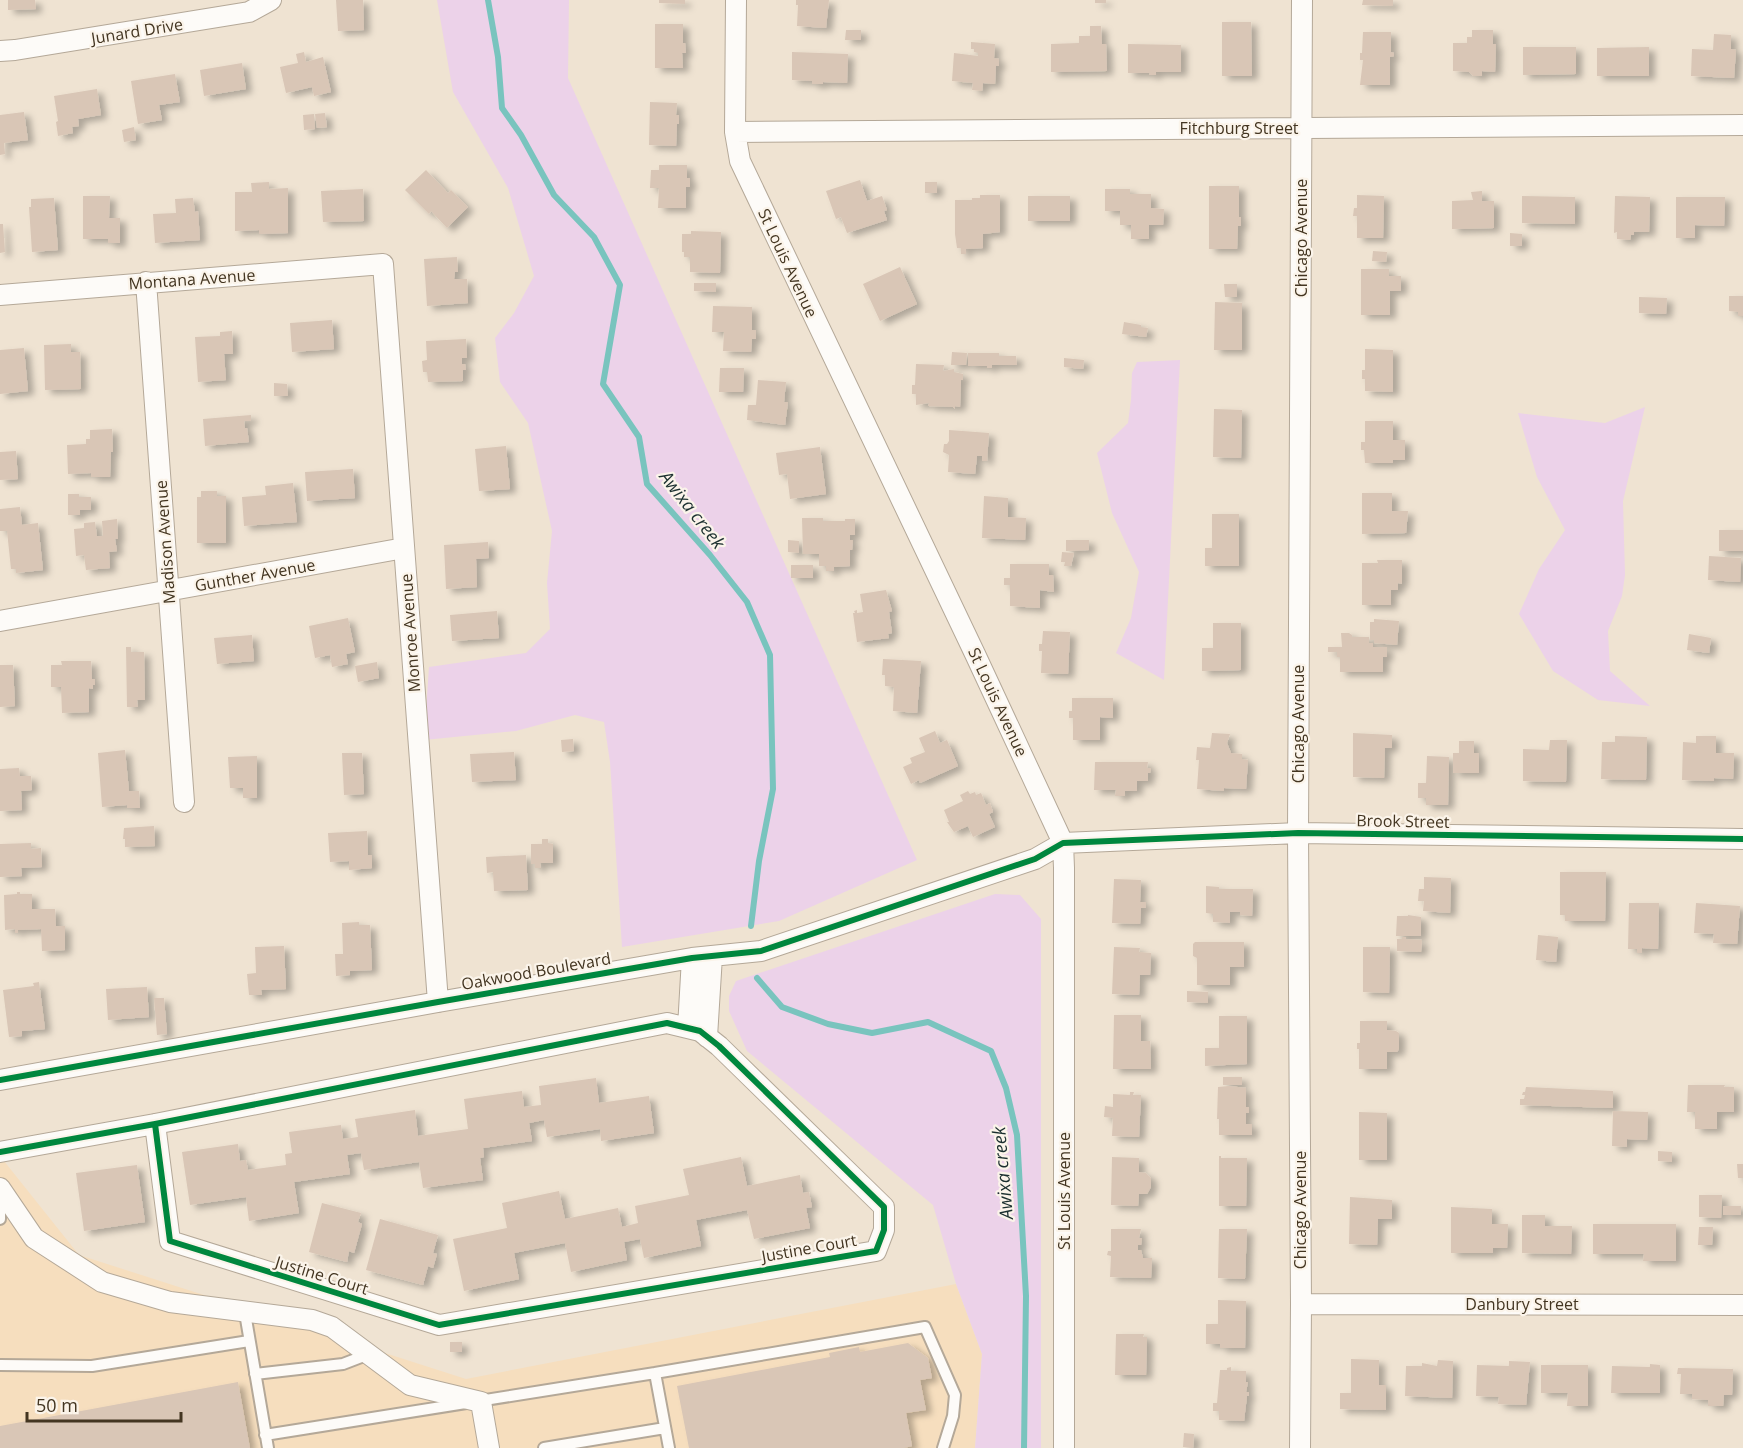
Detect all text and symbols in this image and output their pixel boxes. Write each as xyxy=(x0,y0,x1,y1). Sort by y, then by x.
street label: Junard Drive xyxy=(88,13,184,49)
street label: Fitchburg Street xyxy=(1179,117,1299,139)
street label: Chicago Avenue xyxy=(1290,179,1312,297)
street label: St Louis Avenue xyxy=(753,205,823,321)
street label: Montana Avenue xyxy=(128,264,256,294)
water label: Awixa creek xyxy=(653,464,732,554)
street label: Madison Avenue xyxy=(150,479,180,605)
street label: Gunther Avenue xyxy=(193,554,317,596)
street label: Monroe Avenue xyxy=(395,573,425,693)
street label: St Louis Avenue xyxy=(963,644,1033,760)
street label: Chicago Avenue xyxy=(1287,665,1309,783)
street label: Brook Street xyxy=(1356,809,1450,833)
street label: Oakwood Boulevard xyxy=(460,947,612,995)
water label: Awixa creek xyxy=(986,1125,1018,1222)
street label: St Louis Avenue xyxy=(1053,1132,1075,1250)
street label: Chicago Avenue xyxy=(1289,1151,1311,1269)
street label: Justine Court xyxy=(758,1229,859,1268)
street label: Justine Court xyxy=(271,1250,371,1300)
street label: Danbury Street xyxy=(1465,1293,1579,1315)
scale bar xyxy=(27,1385,182,1423)
text: 50 m xyxy=(36,1393,78,1417)

